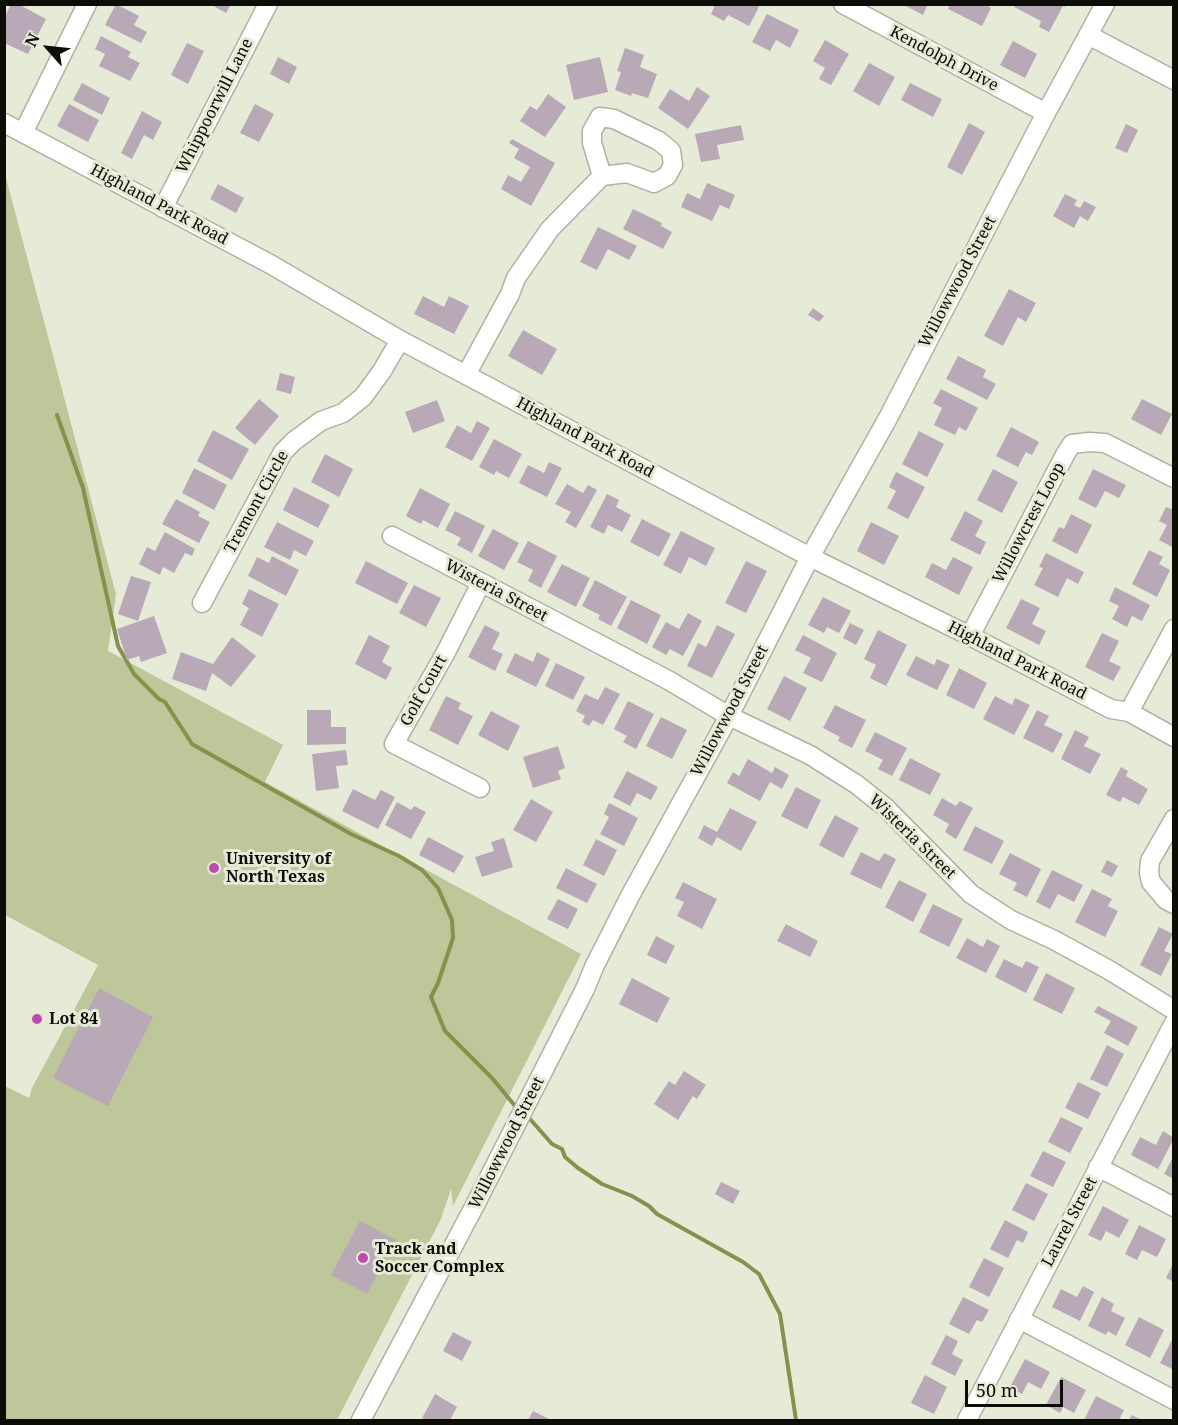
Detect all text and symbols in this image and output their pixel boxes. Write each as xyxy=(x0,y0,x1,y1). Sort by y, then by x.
north arrow xyxy=(18,18,78,78)
street label: Kendolph Drive xyxy=(887,22,1001,96)
text: N xyxy=(19,29,45,50)
street label: Whippoorwill Lane xyxy=(173,35,257,177)
street label: Highland Park Road xyxy=(87,161,231,249)
street label: Willowwood Street xyxy=(915,213,1001,351)
street label: Highland Park Road xyxy=(513,394,657,482)
street label: Tremont Circle xyxy=(221,447,293,557)
street label: Willowcrest Loop xyxy=(989,459,1069,587)
street label: Wisteria Street xyxy=(441,556,551,626)
street label: Highland Park Road xyxy=(944,618,1090,704)
street label: Willowwood Street xyxy=(687,642,773,780)
street label: Golf Court xyxy=(397,652,451,730)
street label: Wisteria Street xyxy=(864,791,960,883)
place label: University of North Texas xyxy=(226,849,331,887)
marker: University of North Texas xyxy=(207,861,221,875)
place label: Lot 84 xyxy=(49,1009,98,1029)
marker: Lot 84 xyxy=(30,1012,44,1026)
street label: Willowwood Street xyxy=(465,1074,549,1212)
street label: Laurel Street xyxy=(1038,1174,1102,1270)
place label: Track and Soccer Complex xyxy=(375,1239,504,1277)
marker: Track and Soccer Complex xyxy=(356,1251,370,1265)
scale bar xyxy=(968,1368,1066,1406)
text: 50 m xyxy=(976,1378,1018,1402)

